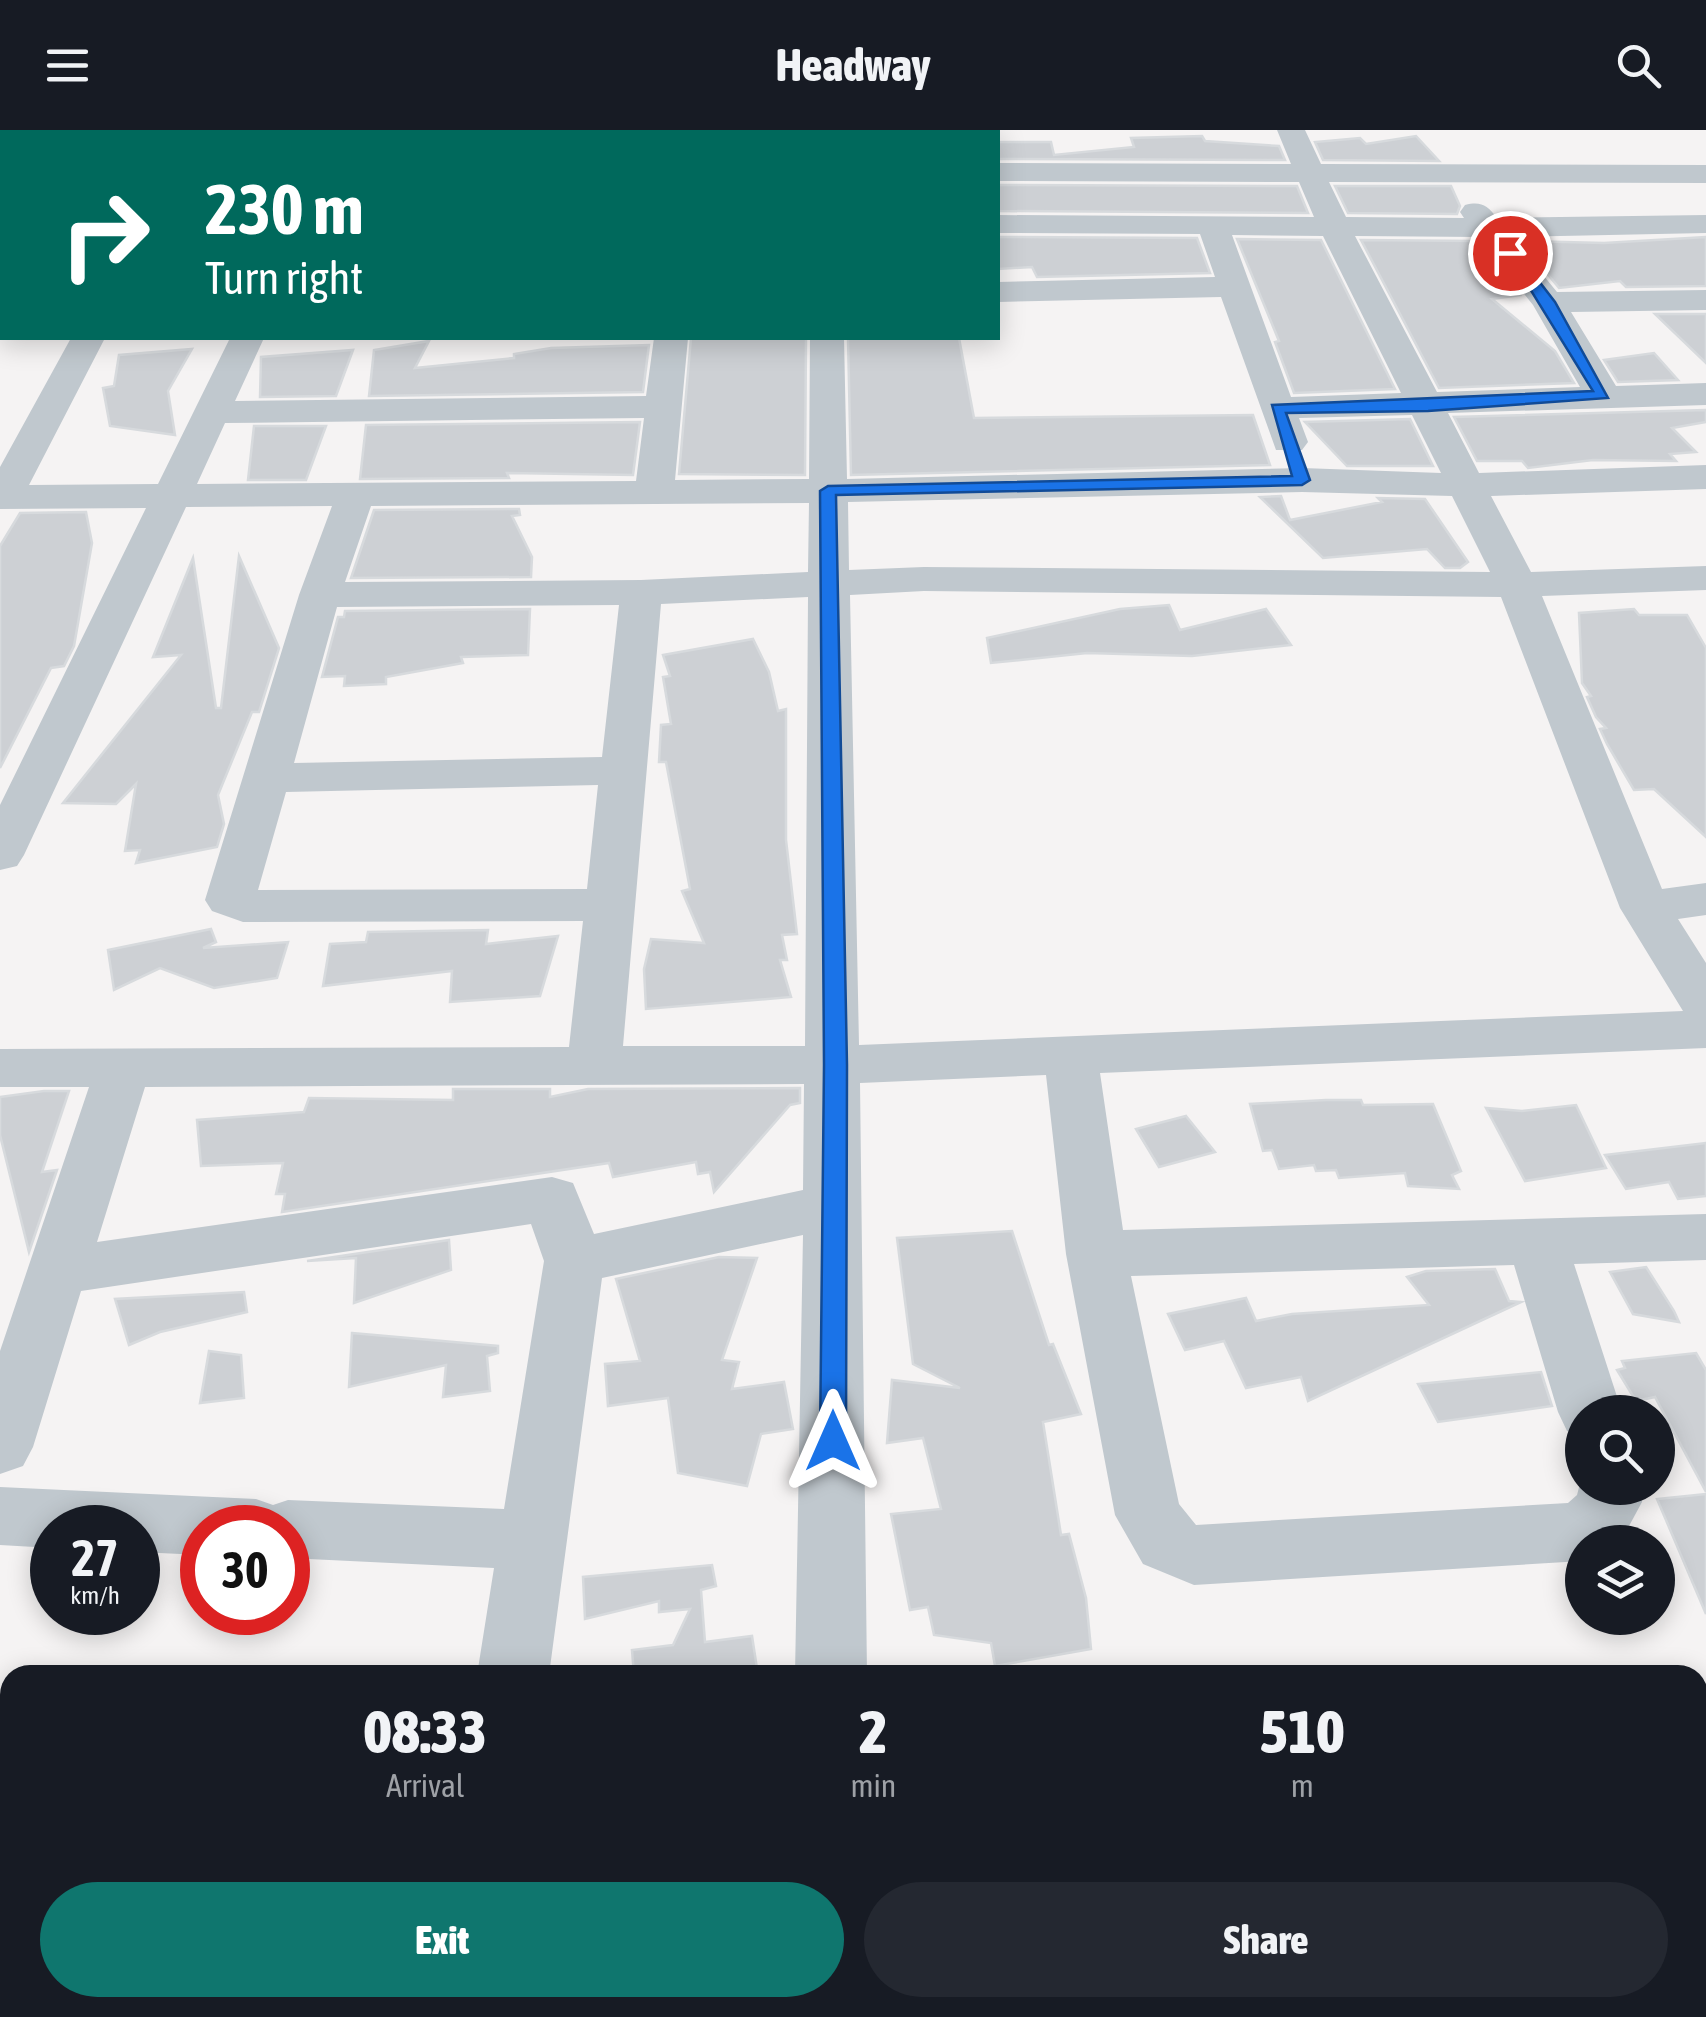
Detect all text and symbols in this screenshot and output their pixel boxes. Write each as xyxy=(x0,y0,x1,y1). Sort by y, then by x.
icon: menu xyxy=(40,38,95,93)
icon: search xyxy=(1611,38,1666,93)
text: Headway xyxy=(776,39,930,91)
text: 230 m xyxy=(205,169,364,249)
icon: right xyxy=(40,170,170,300)
pin xyxy=(1468,211,1553,296)
icon: arrive xyxy=(1483,226,1538,281)
text: Turn right xyxy=(205,252,363,304)
position arrow xyxy=(781,1389,885,1493)
map controls xyxy=(1565,1395,1675,1635)
button: search xyxy=(1565,1395,1675,1505)
speed limit sign: 30 xyxy=(180,1505,310,1635)
button: layers xyxy=(1565,1525,1675,1635)
text: 27 xyxy=(71,1529,118,1587)
text: km/h xyxy=(70,1581,120,1609)
text: 08:33 xyxy=(363,1697,487,1766)
text: 2 xyxy=(859,1697,888,1766)
text: 510 xyxy=(1260,1697,1344,1766)
text: Arrival xyxy=(386,1767,464,1804)
text: min xyxy=(850,1767,896,1804)
text: m xyxy=(1291,1767,1314,1804)
button: Exit xyxy=(40,1882,844,1997)
button: Share xyxy=(864,1882,1668,1997)

